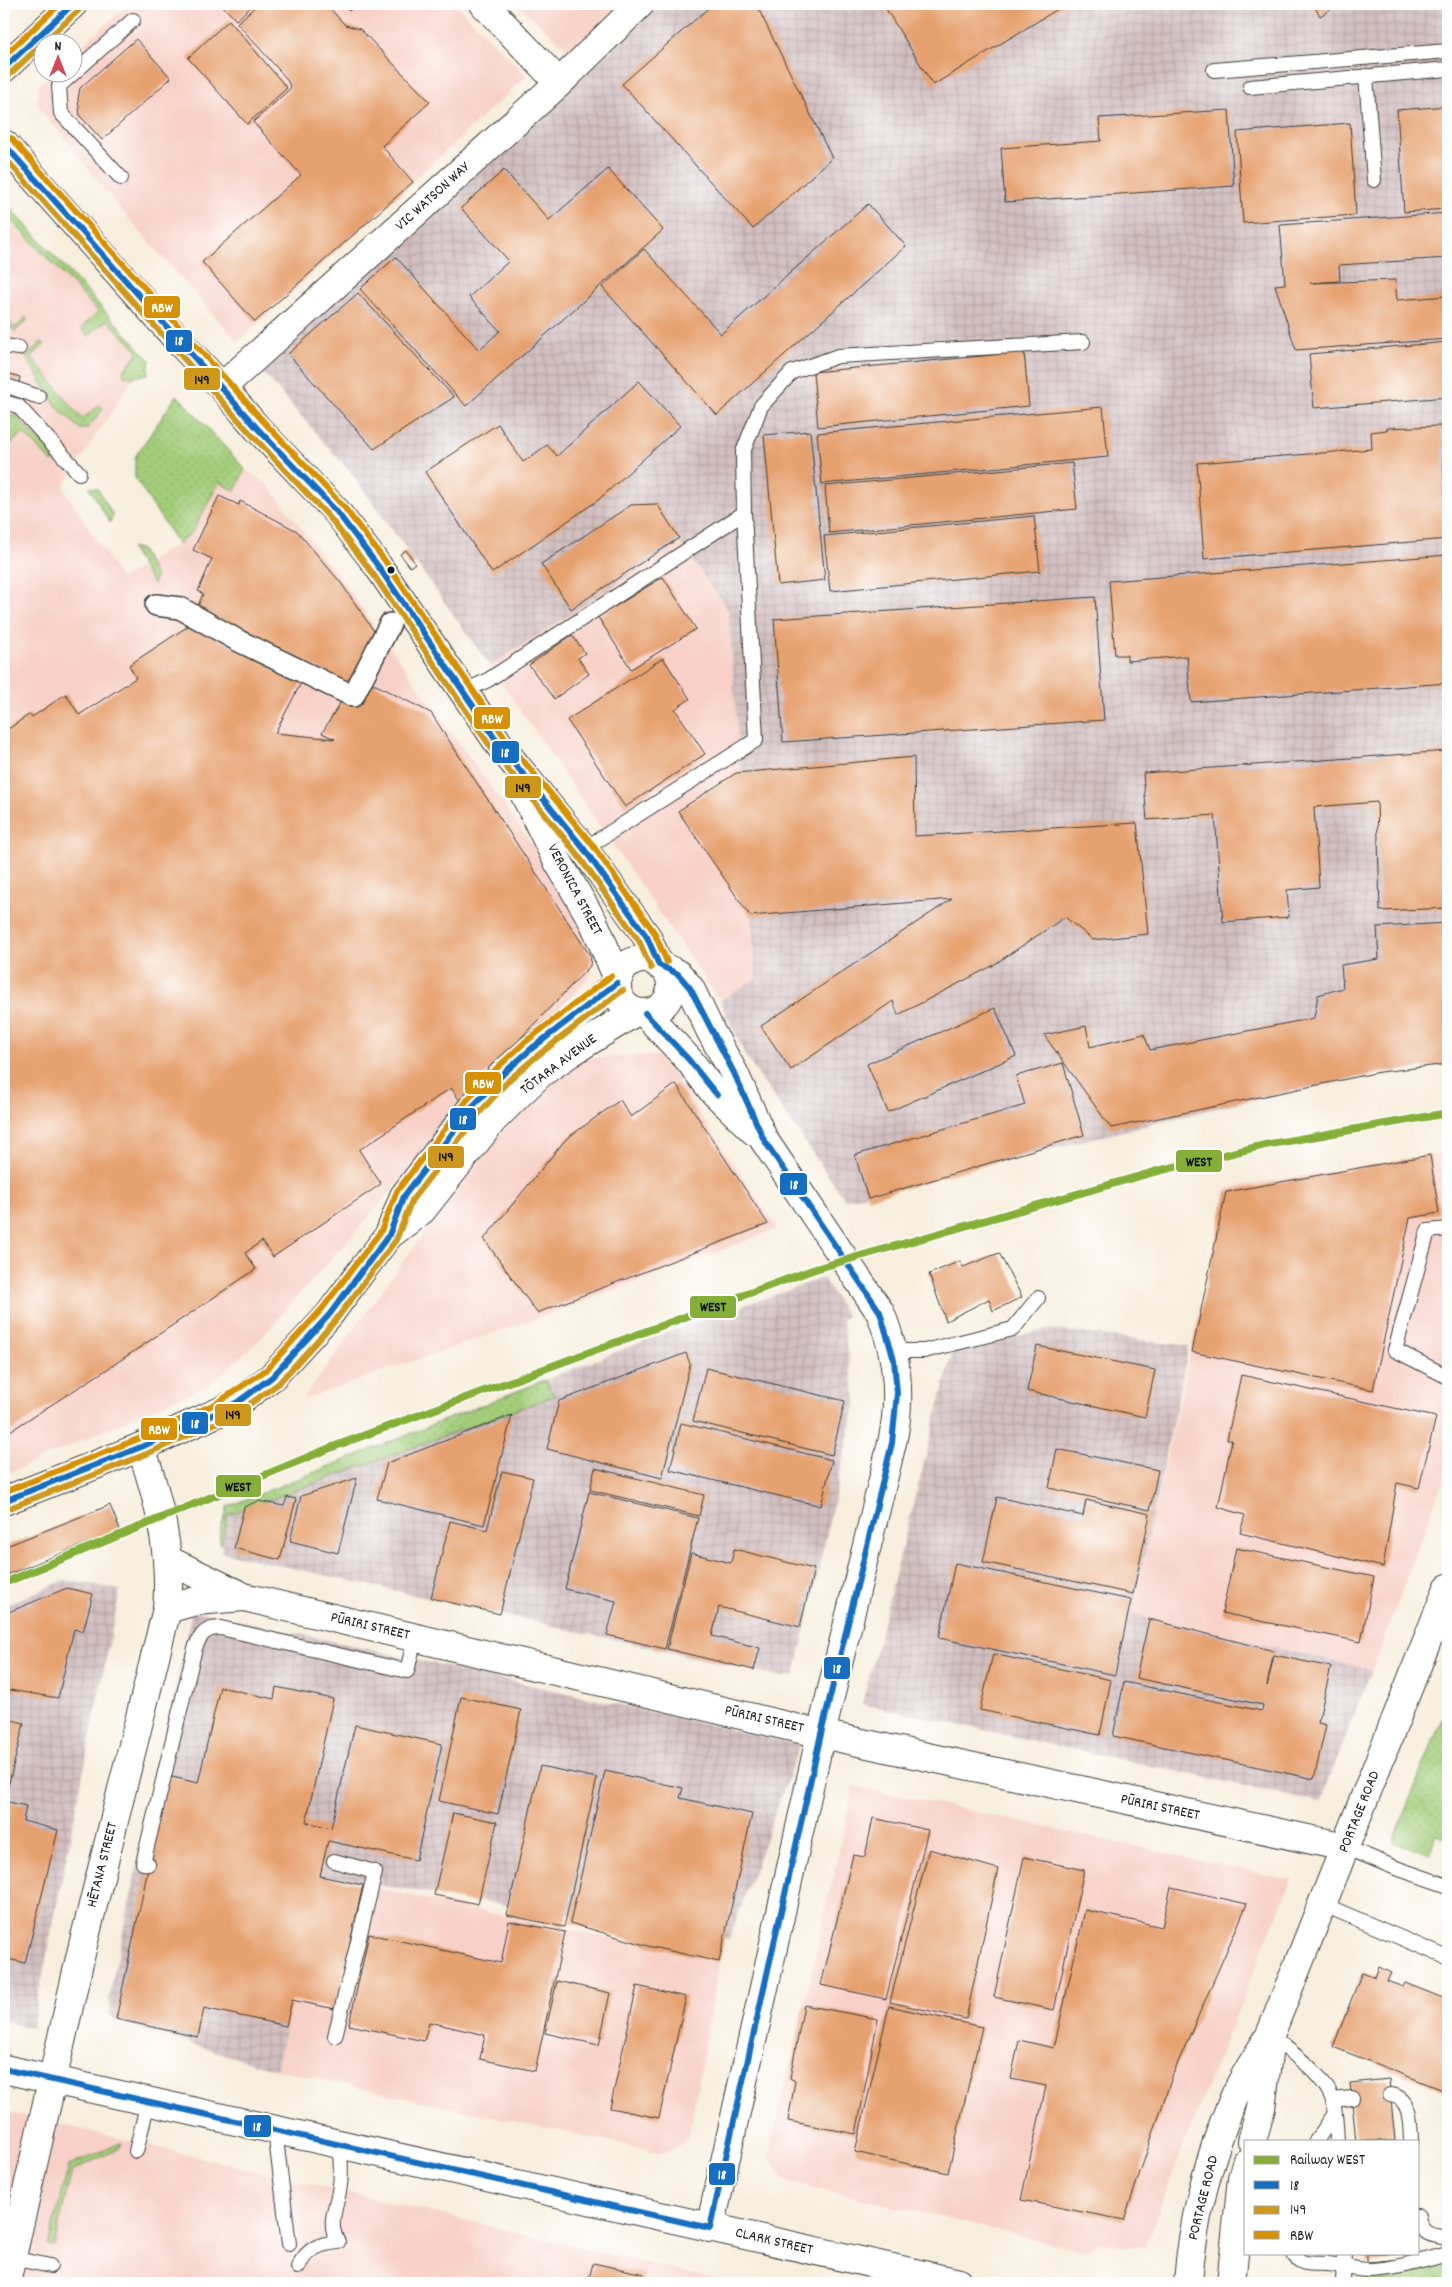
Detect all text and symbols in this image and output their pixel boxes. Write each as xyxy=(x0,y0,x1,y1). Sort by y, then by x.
north arrow xyxy=(32,32,82,82)
text: N xyxy=(55,37,62,57)
street label: VIC WATSON WAY xyxy=(391,157,476,237)
line badge: RBW xyxy=(143,295,181,319)
text: RBW xyxy=(151,299,174,319)
line badge: 18 xyxy=(165,329,193,353)
text: 18 xyxy=(175,332,184,352)
line badge: 149 xyxy=(183,367,221,391)
text: 149 xyxy=(194,371,210,391)
unlabelled marker xyxy=(386,565,396,575)
line badge: RBW xyxy=(473,706,511,730)
text: RBW xyxy=(481,710,504,730)
line badge: 18 xyxy=(491,740,520,764)
text: 18 xyxy=(501,744,510,764)
line badge: 149 xyxy=(504,775,542,799)
text: 149 xyxy=(515,779,531,799)
street label: VERONICA STREET xyxy=(541,840,607,940)
street label: TŌTARA AVENUE xyxy=(516,1029,602,1101)
line badge: RBW xyxy=(464,1071,502,1095)
text: RBW xyxy=(472,1075,495,1095)
line badge: 18 xyxy=(449,1107,477,1131)
text: 18 xyxy=(459,1111,468,1131)
line badge: 149 xyxy=(427,1145,465,1169)
text: 149 xyxy=(438,1148,454,1168)
line badge: WEST xyxy=(1175,1149,1223,1173)
text: WEST xyxy=(1186,1153,1212,1173)
line badge: 18 xyxy=(779,1172,808,1196)
text: 18 xyxy=(790,1176,799,1196)
line badge: WEST xyxy=(689,1295,737,1319)
text: WEST xyxy=(700,1298,726,1318)
line badge: 149 xyxy=(214,1403,252,1427)
text: 149 xyxy=(225,1406,241,1426)
line badge: 18 xyxy=(181,1411,209,1435)
text: 18 xyxy=(191,1415,200,1435)
line badge: RBW xyxy=(140,1417,178,1441)
text: RBW xyxy=(148,1421,171,1441)
line badge: WEST xyxy=(215,1474,262,1498)
text: WEST xyxy=(225,1478,251,1498)
street label: PŪRIRI STREET xyxy=(328,1607,412,1647)
line badge: 18 xyxy=(823,1656,851,1680)
text: 18 xyxy=(833,1660,842,1680)
street label: PŪRIRI STREET xyxy=(722,1700,806,1740)
street label: PORTAGE ROAD xyxy=(1334,1768,1387,1856)
street label: PŪRIRI STREET xyxy=(1118,1789,1202,1827)
street label: HĒTANA STREET xyxy=(82,1820,124,1910)
line badge: 18 xyxy=(243,2114,272,2138)
text: 18 xyxy=(253,2118,262,2138)
legend xyxy=(1244,2140,1420,2254)
text: Railway WEST xyxy=(1290,2150,1365,2172)
street label: PORTAGE ROAD xyxy=(1183,2153,1225,2243)
line badge: 18 xyxy=(708,2162,736,2186)
text: 18 xyxy=(718,2166,727,2186)
text: 18 xyxy=(1290,2176,1299,2198)
text: 149 xyxy=(1290,2200,1306,2222)
street label: CLARK STREET xyxy=(733,2222,815,2262)
text: RBW xyxy=(1290,2226,1313,2248)

